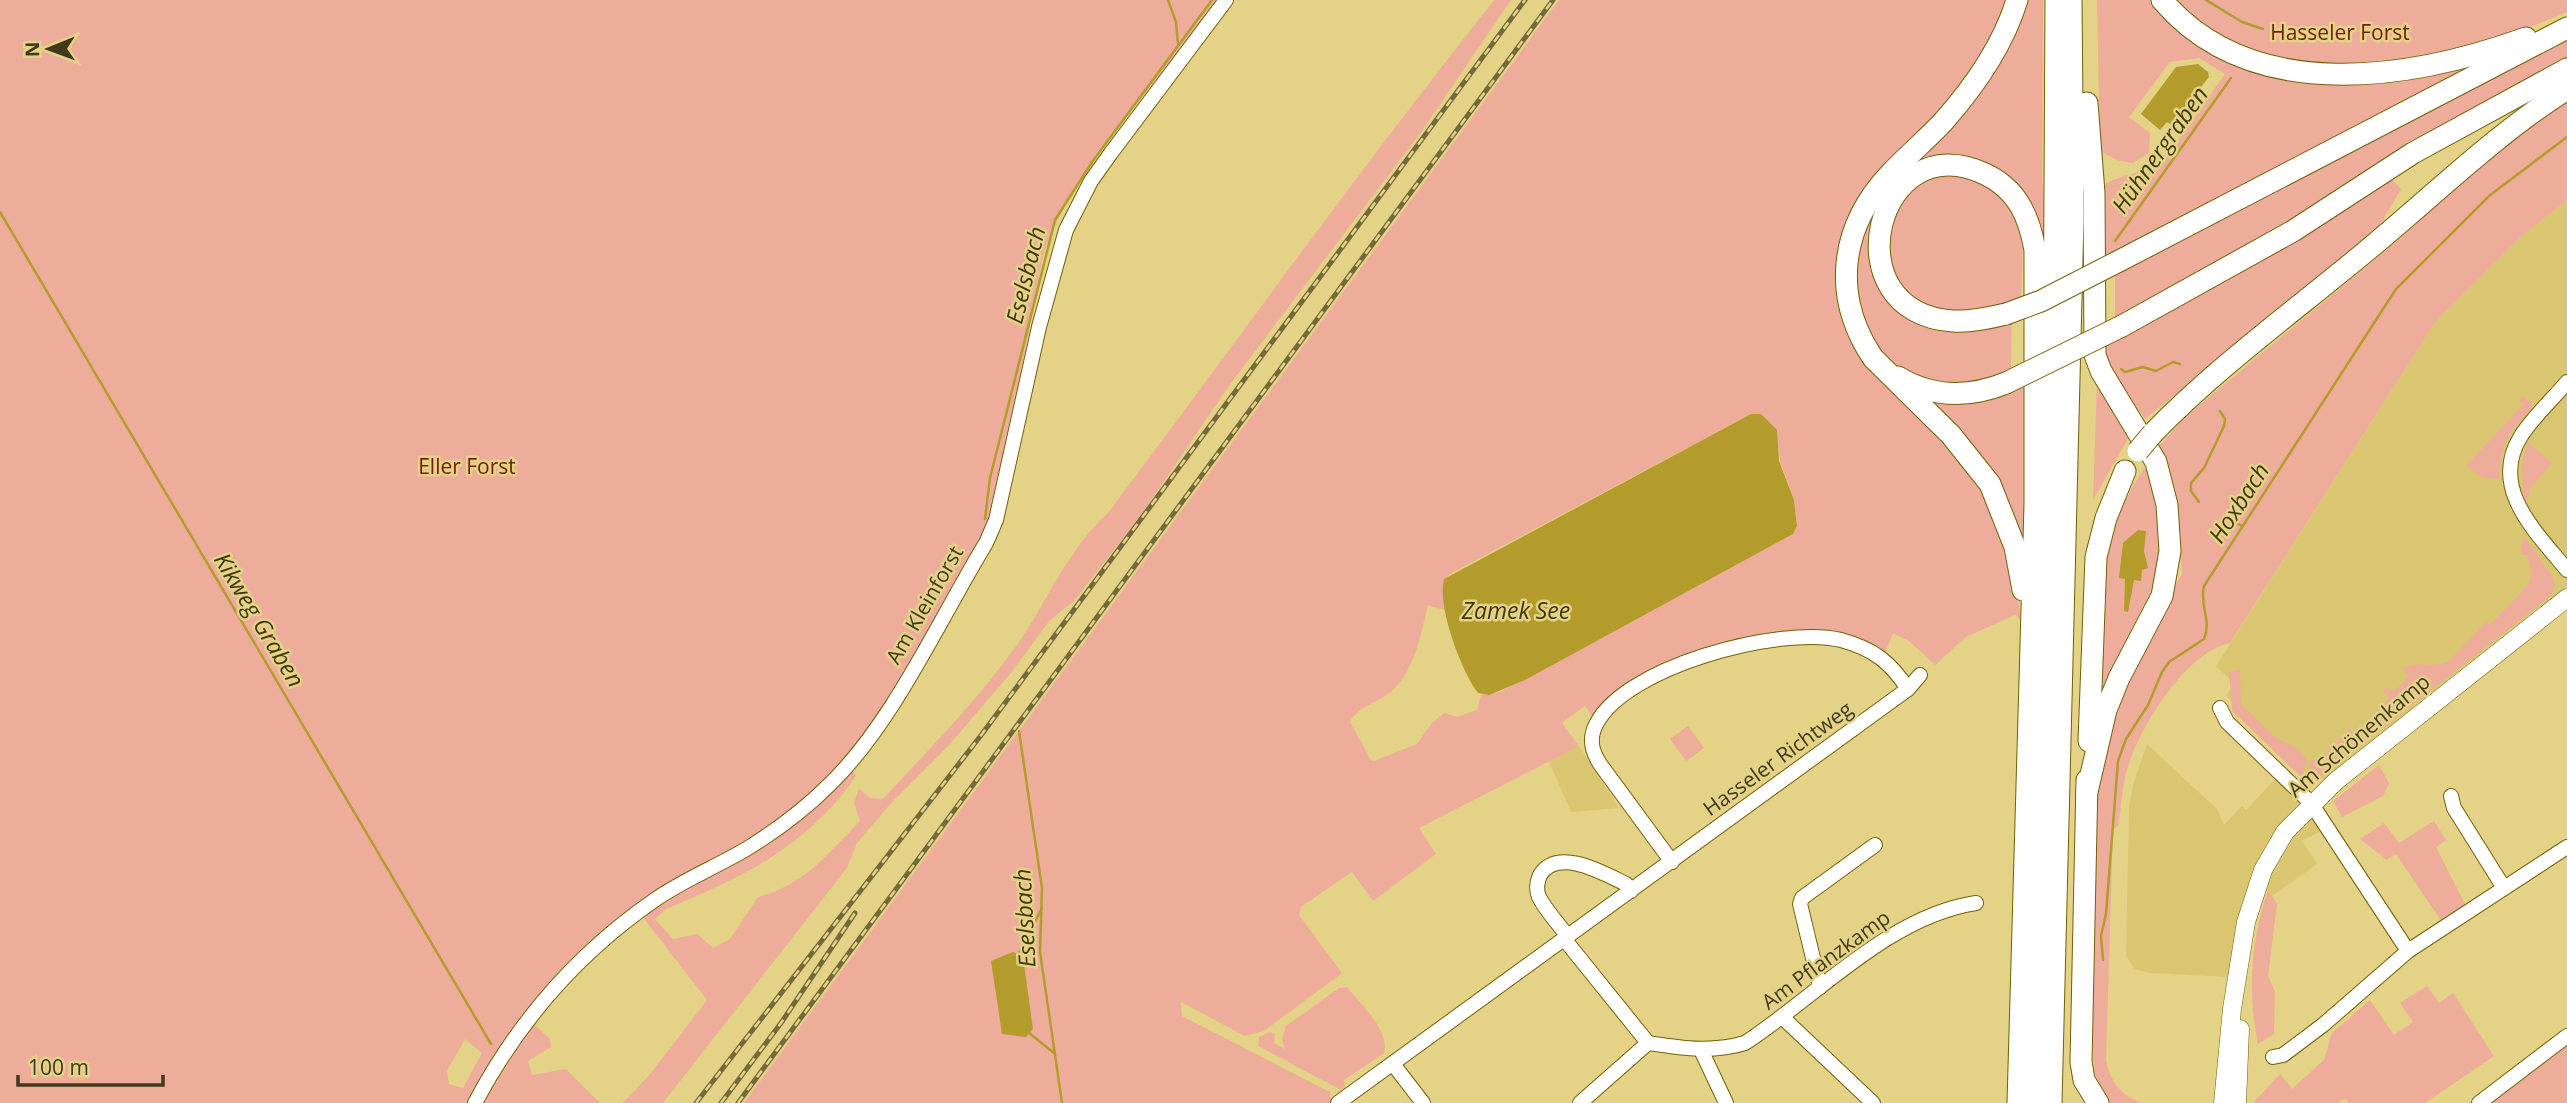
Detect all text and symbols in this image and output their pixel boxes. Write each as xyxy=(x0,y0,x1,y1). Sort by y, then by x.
north arrow xyxy=(14,14,84,84)
park label: Hasseler Forst xyxy=(2270,18,2410,46)
text: N xyxy=(19,41,45,57)
water label: Hühnergraben xyxy=(2104,80,2215,219)
water label: Eselsbach xyxy=(998,223,1053,327)
park label: Eller Forst xyxy=(418,452,516,480)
water label: Hoxbach xyxy=(2200,456,2276,549)
street label: Am Kleinforst xyxy=(879,540,969,669)
water label: Kikweg Graben xyxy=(207,546,313,693)
water label: Zamek See xyxy=(1461,594,1570,626)
street label: Am Schönenkamp xyxy=(2281,667,2435,803)
street label: Hasseler Richtweg xyxy=(1697,694,1858,822)
water label: Eselsbach xyxy=(1005,868,1043,968)
street label: Am Pflanzkamp xyxy=(1755,903,1895,1015)
scale bar xyxy=(18,1044,163,1088)
text: 100 m xyxy=(28,1053,89,1081)

